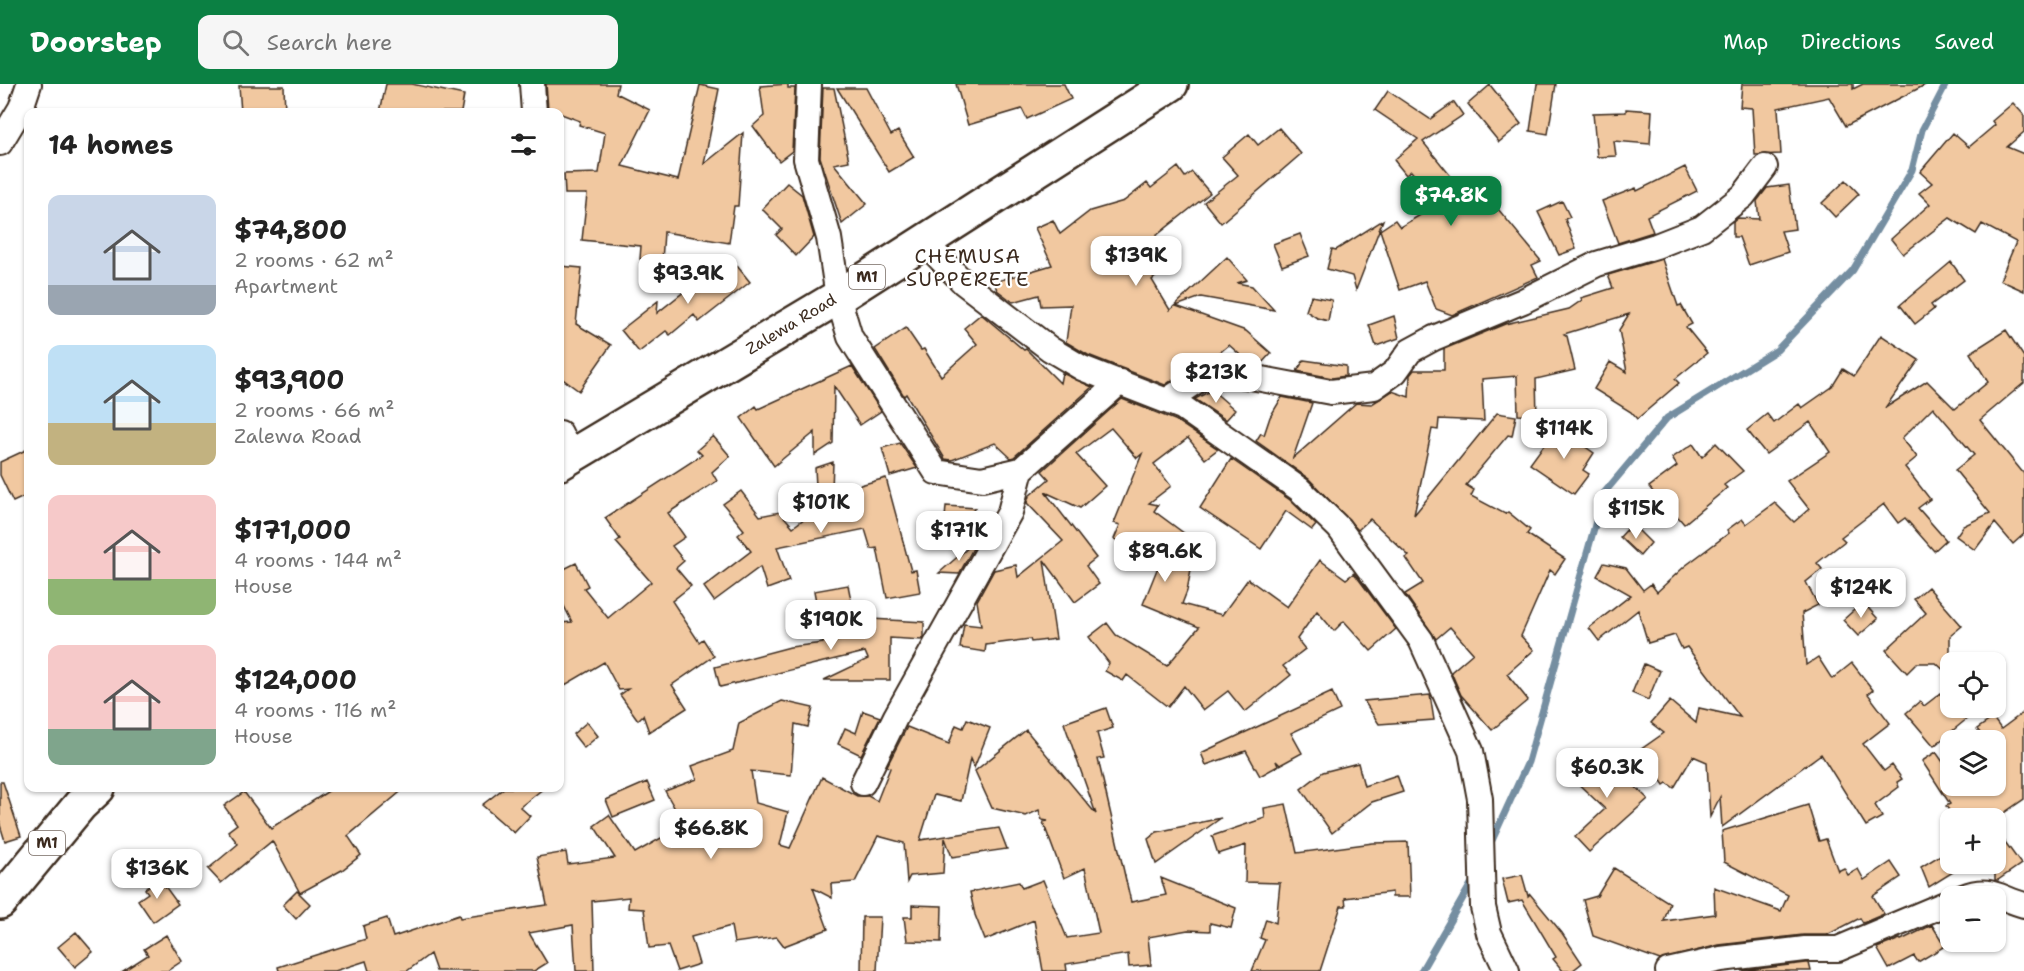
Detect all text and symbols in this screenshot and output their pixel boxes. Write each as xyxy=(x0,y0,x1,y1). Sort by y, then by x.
search box xyxy=(198,15,618,69)
text: Doorstep xyxy=(30,23,162,61)
icon: search xyxy=(219,26,252,59)
text: Search here xyxy=(267,28,393,57)
text: Map xyxy=(1723,28,1768,56)
text: Directions xyxy=(1801,28,1901,56)
text: Saved xyxy=(1934,28,1994,56)
text: 14 homes xyxy=(48,127,174,162)
icon: filters xyxy=(507,128,540,161)
pin: $74.8K xyxy=(1402,176,1500,227)
text: $74.8K xyxy=(1414,182,1488,208)
text: $74,800 xyxy=(234,212,347,247)
icon: home xyxy=(96,219,168,291)
pin: $139K xyxy=(1094,236,1178,287)
text: $139K xyxy=(1105,242,1167,268)
district label: CHEMUSA SUPPERETE xyxy=(906,243,1030,292)
text: 2 rooms · 62 m² xyxy=(234,247,394,273)
pin: $93.9K xyxy=(639,254,737,305)
text: $93.9K xyxy=(652,260,724,286)
road number: M1 xyxy=(849,265,885,289)
text: Apartment xyxy=(234,273,338,299)
street label: Zalewa Road xyxy=(742,289,840,359)
pin: $213K xyxy=(1174,353,1258,404)
text: $213K xyxy=(1185,359,1247,385)
text: $93,900 xyxy=(234,362,345,397)
icon: home xyxy=(96,369,168,441)
text: 2 rooms · 66 m² xyxy=(234,397,395,423)
pin: $114K xyxy=(1522,409,1606,460)
text: $114K xyxy=(1535,415,1593,441)
text: Zalewa Road xyxy=(234,423,361,449)
pin: $101K xyxy=(779,483,863,534)
text: $101K xyxy=(792,489,850,515)
pin: $115K xyxy=(1594,489,1678,540)
text: $115K xyxy=(1608,495,1664,521)
pin: $171K xyxy=(917,511,1001,562)
text: $171,000 xyxy=(234,512,351,547)
text: $171K xyxy=(930,517,988,543)
icon: home xyxy=(96,519,168,591)
pin: $89.6K xyxy=(1116,532,1214,583)
text: $89.6K xyxy=(1128,538,1202,564)
text: 4 rooms · 144 m² xyxy=(234,547,402,573)
pin: $124K xyxy=(1819,568,1903,619)
text: House xyxy=(234,573,293,599)
text: $124K xyxy=(1830,574,1892,600)
pin: $190K xyxy=(789,600,873,651)
text: $190K xyxy=(799,606,863,632)
map controls xyxy=(1940,652,2006,952)
button: locate xyxy=(1940,652,2006,718)
text: $124,000 xyxy=(234,662,357,697)
icon: home xyxy=(96,669,168,741)
text: 4 rooms · 116 m² xyxy=(234,697,396,723)
text: House xyxy=(234,723,293,749)
button: layers xyxy=(1940,730,2006,796)
pin: $60.3K xyxy=(1558,748,1656,799)
text: $60.3K xyxy=(1570,754,1644,780)
button: + xyxy=(1940,808,2006,874)
pin: $66.8K xyxy=(662,809,760,860)
text: $66.8K xyxy=(674,815,748,841)
road number: M1 xyxy=(29,831,65,855)
pin: $136K xyxy=(115,849,199,900)
text: $136K xyxy=(125,855,189,881)
button: − xyxy=(1940,886,2006,952)

